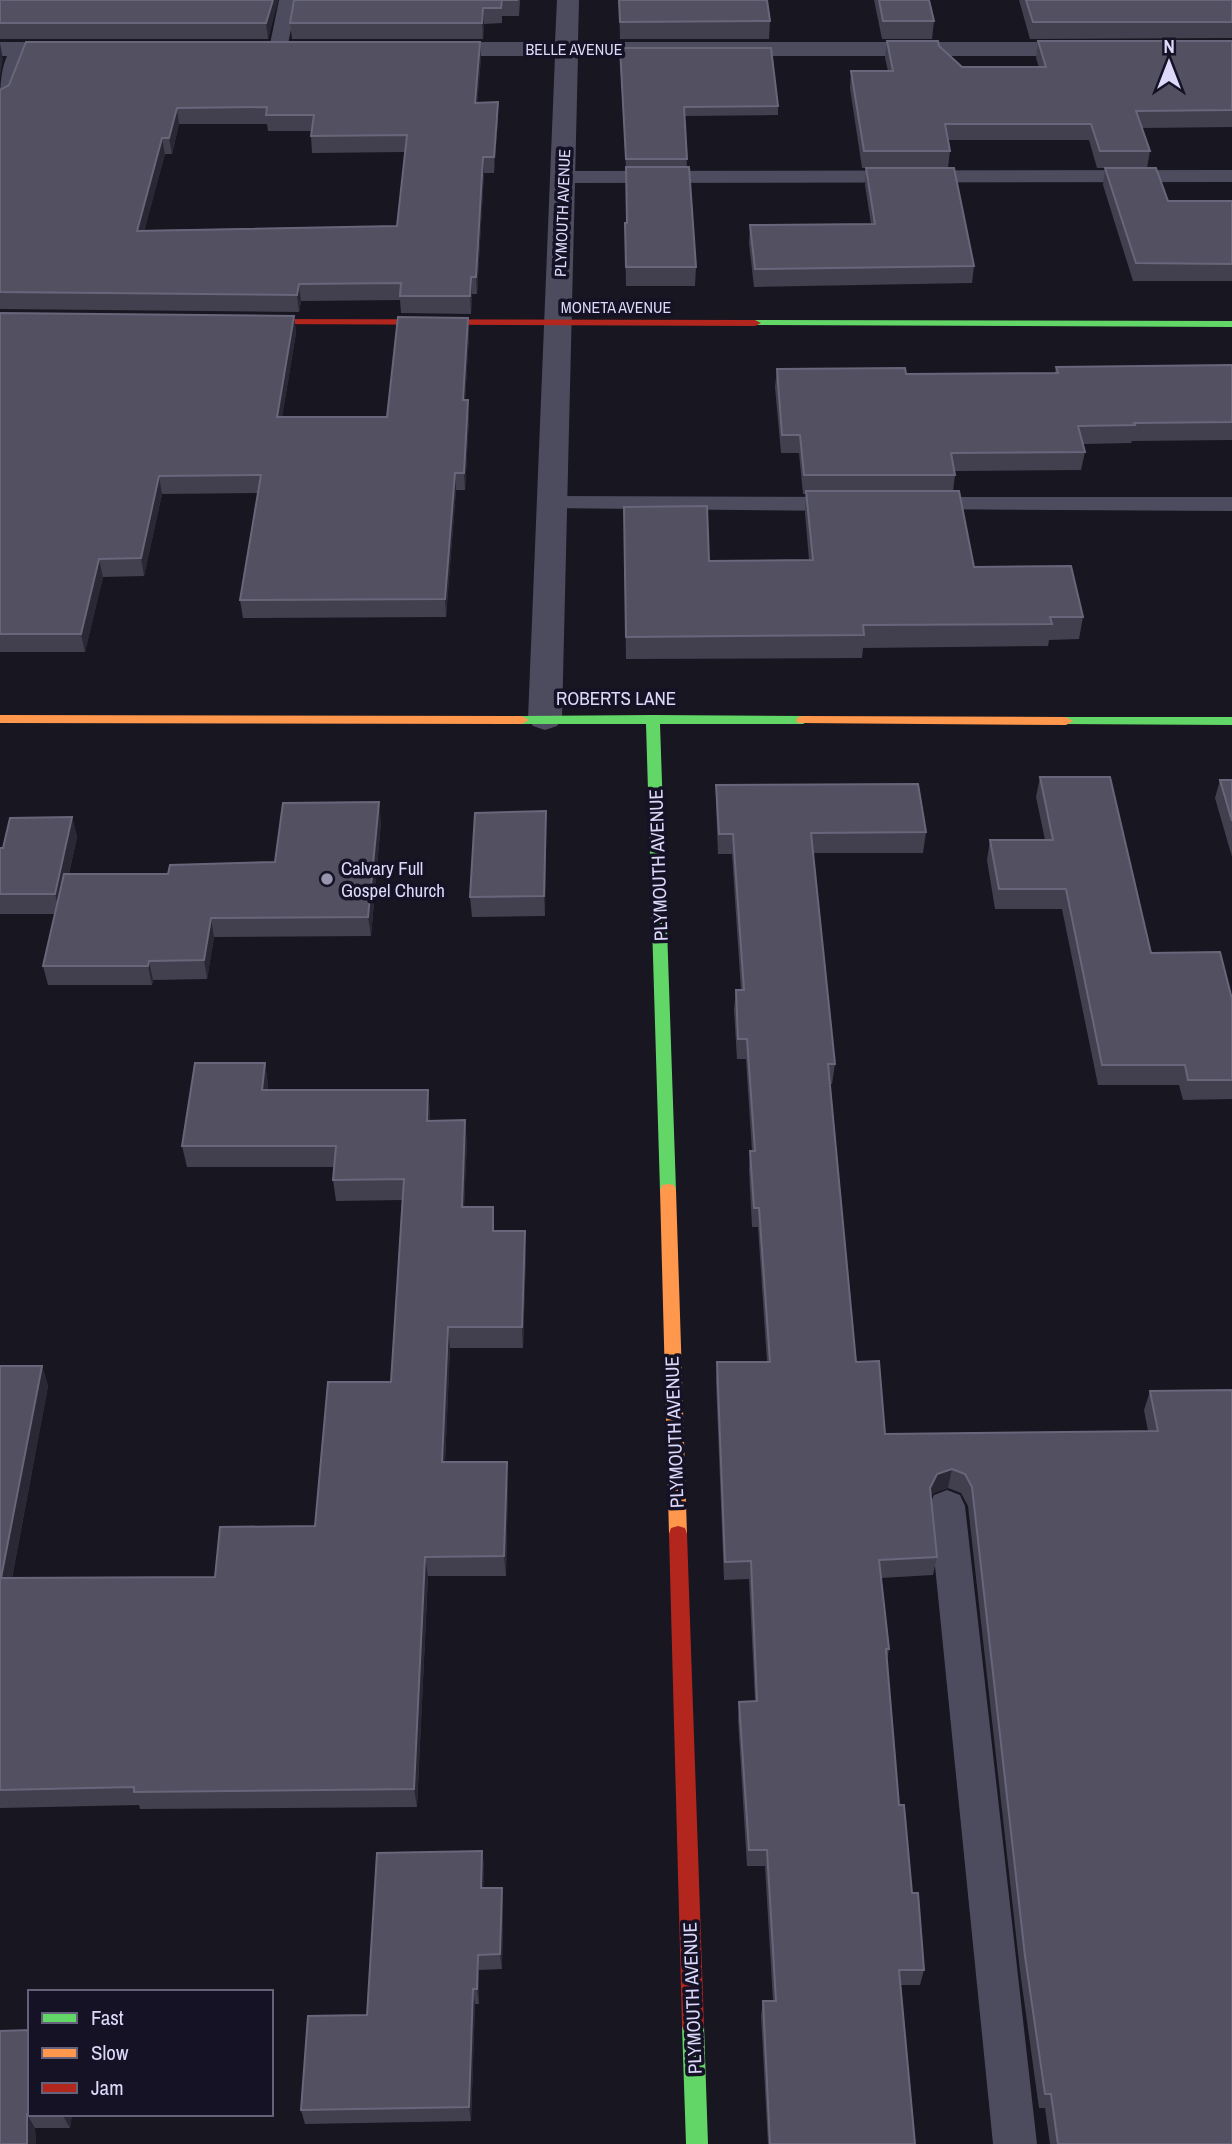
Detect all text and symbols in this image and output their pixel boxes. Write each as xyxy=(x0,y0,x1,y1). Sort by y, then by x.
north arrow xyxy=(1134,28,1204,98)
text: N xyxy=(1163,33,1175,59)
street label: BELLE AVENUE xyxy=(526,38,622,60)
street label: PLYMOUTH AVENUE xyxy=(549,149,575,277)
street label: MONETA AVENUE xyxy=(561,296,671,318)
street label: ROBERTS LANE xyxy=(556,685,676,711)
street label: PLYMOUTH AVENUE xyxy=(642,789,674,941)
place label: Calvary Full Gospel Church xyxy=(341,855,445,903)
marker: Calvary Full Gospel Church xyxy=(319,871,335,887)
street label: PLYMOUTH AVENUE xyxy=(658,1356,690,1508)
street label: PLYMOUTH AVENUE xyxy=(676,1922,708,2074)
legend xyxy=(28,1990,273,2116)
text: Fast xyxy=(91,2003,124,2032)
text: Slow xyxy=(91,2038,129,2067)
text: Jam xyxy=(91,2073,124,2102)

